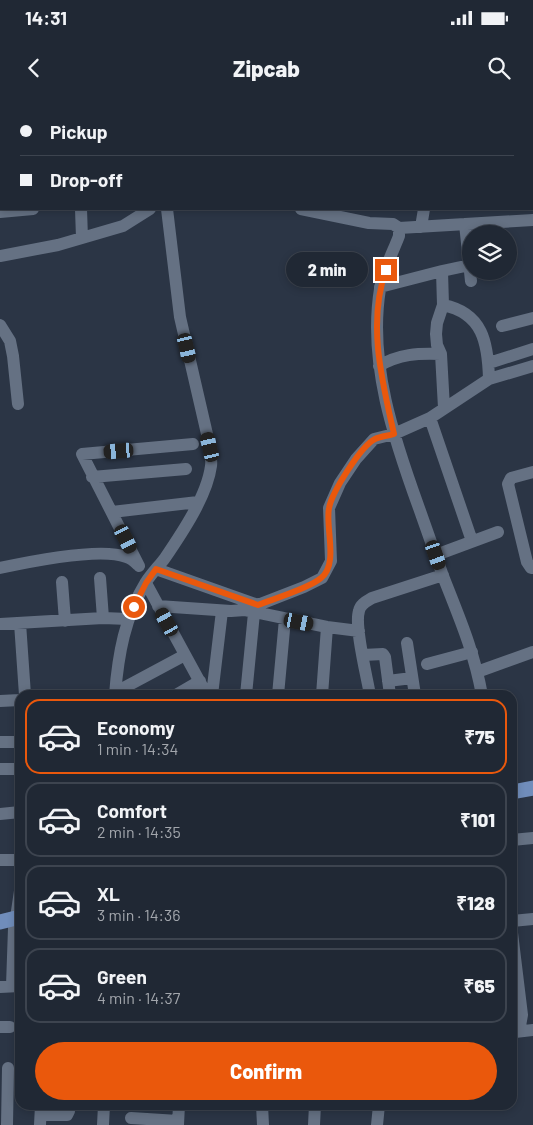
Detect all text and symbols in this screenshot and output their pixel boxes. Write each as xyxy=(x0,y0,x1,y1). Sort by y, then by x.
text: 14:31 xyxy=(25,6,67,29)
icon: back xyxy=(20,54,48,82)
icon: search xyxy=(485,54,513,82)
text: Zipcab xyxy=(233,55,300,81)
text: Pickup xyxy=(50,120,108,143)
text: Drop-off xyxy=(50,168,123,191)
map controls xyxy=(462,225,517,280)
button: layers xyxy=(462,225,517,280)
callout: 2 min xyxy=(286,252,368,288)
route end xyxy=(375,259,397,281)
text: 2 min xyxy=(308,260,346,279)
car xyxy=(176,332,197,364)
car xyxy=(199,431,220,463)
car xyxy=(103,442,134,460)
car xyxy=(112,522,139,556)
car xyxy=(424,538,447,572)
route start xyxy=(123,596,145,618)
car xyxy=(153,605,180,639)
car xyxy=(282,612,315,632)
icon: car xyxy=(37,714,82,759)
text: Economy xyxy=(97,716,175,739)
text: ₹75 xyxy=(464,725,495,748)
text: 1 min · 14:34 xyxy=(97,739,178,758)
icon: car xyxy=(37,797,82,842)
text: Comfort xyxy=(97,799,167,822)
text: ₹101 xyxy=(460,808,495,831)
text: 2 min · 14:35 xyxy=(97,822,181,841)
icon: car xyxy=(37,880,82,925)
text: XL xyxy=(97,882,120,905)
text: ₹128 xyxy=(456,891,495,914)
text: 3 min · 14:36 xyxy=(97,905,180,924)
icon: car xyxy=(37,963,82,1008)
text: Green xyxy=(97,965,147,988)
text: ₹65 xyxy=(463,974,495,997)
text: 4 min · 14:37 xyxy=(97,988,180,1007)
button: Confirm xyxy=(35,1042,497,1100)

